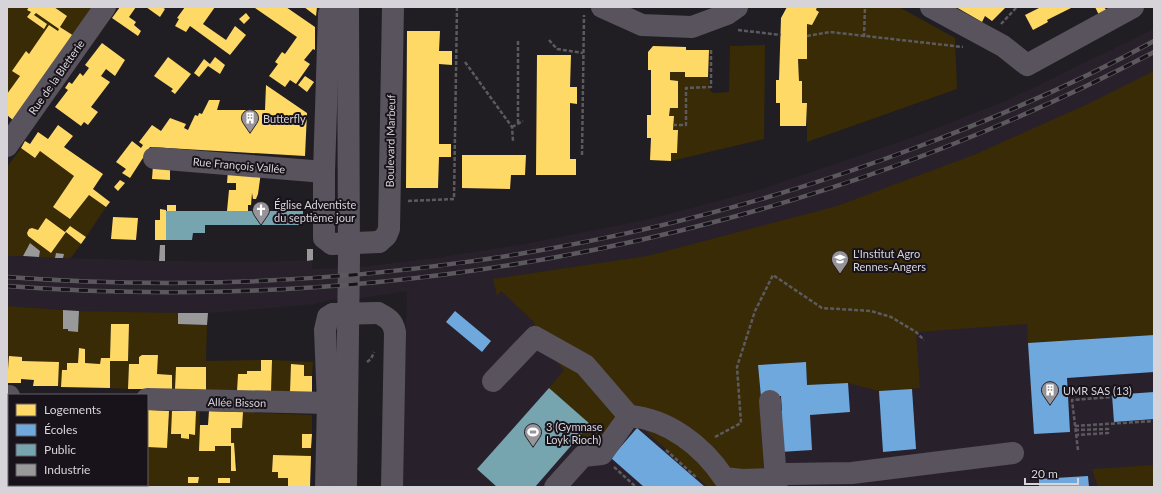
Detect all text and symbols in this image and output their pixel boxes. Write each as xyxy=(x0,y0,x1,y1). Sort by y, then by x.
street label: Rue de la Bletterie xyxy=(25,37,87,117)
street label: Boulevard Marbeuf xyxy=(383,94,397,188)
building icon: Butterfly xyxy=(240,108,260,133)
place label: Butterfly xyxy=(263,112,306,125)
street label: Rue François Vallée xyxy=(192,154,286,176)
place label: Église Adventiste du septième jour xyxy=(274,198,357,224)
church icon: Église Adventiste du septième jour xyxy=(251,200,271,225)
place label: L'Institut Agro Rennes-Angers xyxy=(853,247,926,273)
school or university icon: L'Institut Agro Rennes-Angers xyxy=(830,249,850,274)
building icon: UMR SAS (13) xyxy=(1040,380,1060,405)
place label: UMR SAS (13) xyxy=(1063,384,1132,397)
legend xyxy=(8,394,148,486)
street label: Allée Bisson xyxy=(208,395,266,409)
text: Logements xyxy=(44,402,101,417)
place label: 3 (Gymnase Loyk Rioch) xyxy=(546,420,603,446)
text: Écoles xyxy=(44,422,77,437)
sports icon: 3 (Gymnase Loyk Rioch) xyxy=(523,422,543,447)
text: Public xyxy=(44,442,76,457)
scale bar xyxy=(1025,460,1078,486)
text: Industrie xyxy=(44,462,90,477)
text: 20 m xyxy=(1031,466,1058,481)

